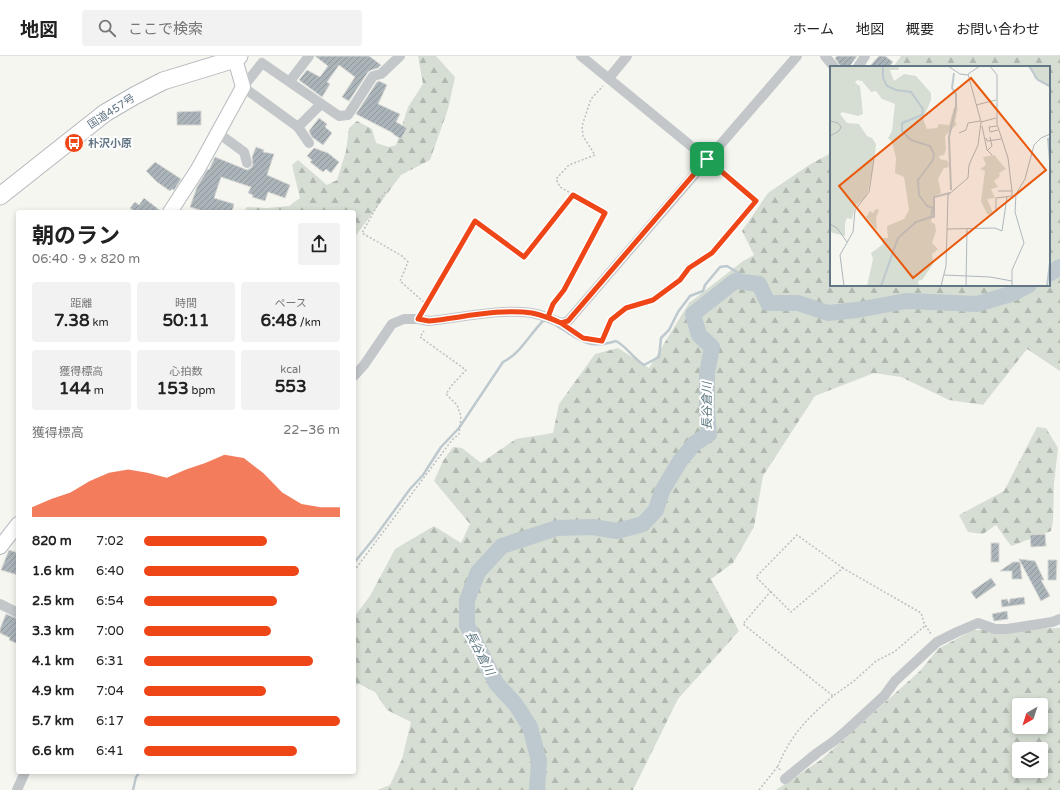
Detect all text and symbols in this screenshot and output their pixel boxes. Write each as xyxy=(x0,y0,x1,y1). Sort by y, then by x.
search box xyxy=(82,10,362,46)
icon: search xyxy=(96,17,118,39)
text: 地図 xyxy=(20,19,58,41)
text: ここで検索 xyxy=(128,20,203,38)
text: ホーム xyxy=(792,21,834,38)
text: 地図 xyxy=(856,21,884,38)
text: 概要 xyxy=(906,21,934,38)
text: お問い合わせ xyxy=(956,21,1040,38)
inset map xyxy=(830,66,1050,286)
street label: 国道457号 xyxy=(85,91,137,132)
bus stop icon: 朴沢小原 xyxy=(63,132,85,154)
place label: 朴沢小原 xyxy=(88,137,132,150)
pin xyxy=(690,142,724,176)
icon: arrive xyxy=(696,148,718,170)
text: 朝のラン xyxy=(32,223,120,249)
button: share xyxy=(298,223,340,265)
text: 06:40 · 9 × 820 m xyxy=(32,251,140,267)
text: 距離 xyxy=(70,297,92,310)
text: 時間 xyxy=(175,297,197,310)
text: ペース xyxy=(274,297,307,310)
text: 7.38 xyxy=(54,310,90,331)
text: 50:11 xyxy=(162,310,210,331)
text: 6:48 xyxy=(261,310,297,331)
text: km xyxy=(90,316,109,329)
text: /km xyxy=(297,316,321,329)
text: kcal xyxy=(280,363,301,376)
text: 獲得標高 xyxy=(59,365,103,378)
text: 心拍数 xyxy=(169,365,202,378)
text: 553 xyxy=(275,376,307,397)
text: 144 xyxy=(59,378,91,399)
text: 153 xyxy=(157,378,189,399)
water label: 長谷倉川 xyxy=(700,380,714,430)
text: m xyxy=(91,384,104,397)
text: bpm xyxy=(189,384,215,397)
text: 22–36 m xyxy=(283,422,340,438)
text: 獲得標高 xyxy=(32,425,84,441)
text: 820 m xyxy=(32,533,72,549)
text: 7:02 xyxy=(96,533,124,549)
text: 1.6 km xyxy=(32,563,74,579)
text: 6:40 xyxy=(96,563,124,579)
text: 2.5 km xyxy=(32,593,74,609)
text: 6:54 xyxy=(96,593,124,609)
text: 3.3 km xyxy=(32,623,74,639)
text: 7:00 xyxy=(96,623,124,639)
water label: 長谷倉川 xyxy=(463,628,498,679)
text: 4.1 km xyxy=(32,653,74,669)
text: 6:31 xyxy=(96,653,124,669)
text: 4.9 km xyxy=(32,683,74,699)
text: 7:04 xyxy=(96,683,124,699)
north arrow xyxy=(1012,698,1048,734)
map controls xyxy=(1012,698,1048,778)
text: 5.7 km xyxy=(32,713,74,729)
text: 6:17 xyxy=(96,713,124,729)
button: layers xyxy=(1012,742,1048,778)
text: 6.6 km xyxy=(32,743,74,759)
text: 6:41 xyxy=(96,743,124,759)

